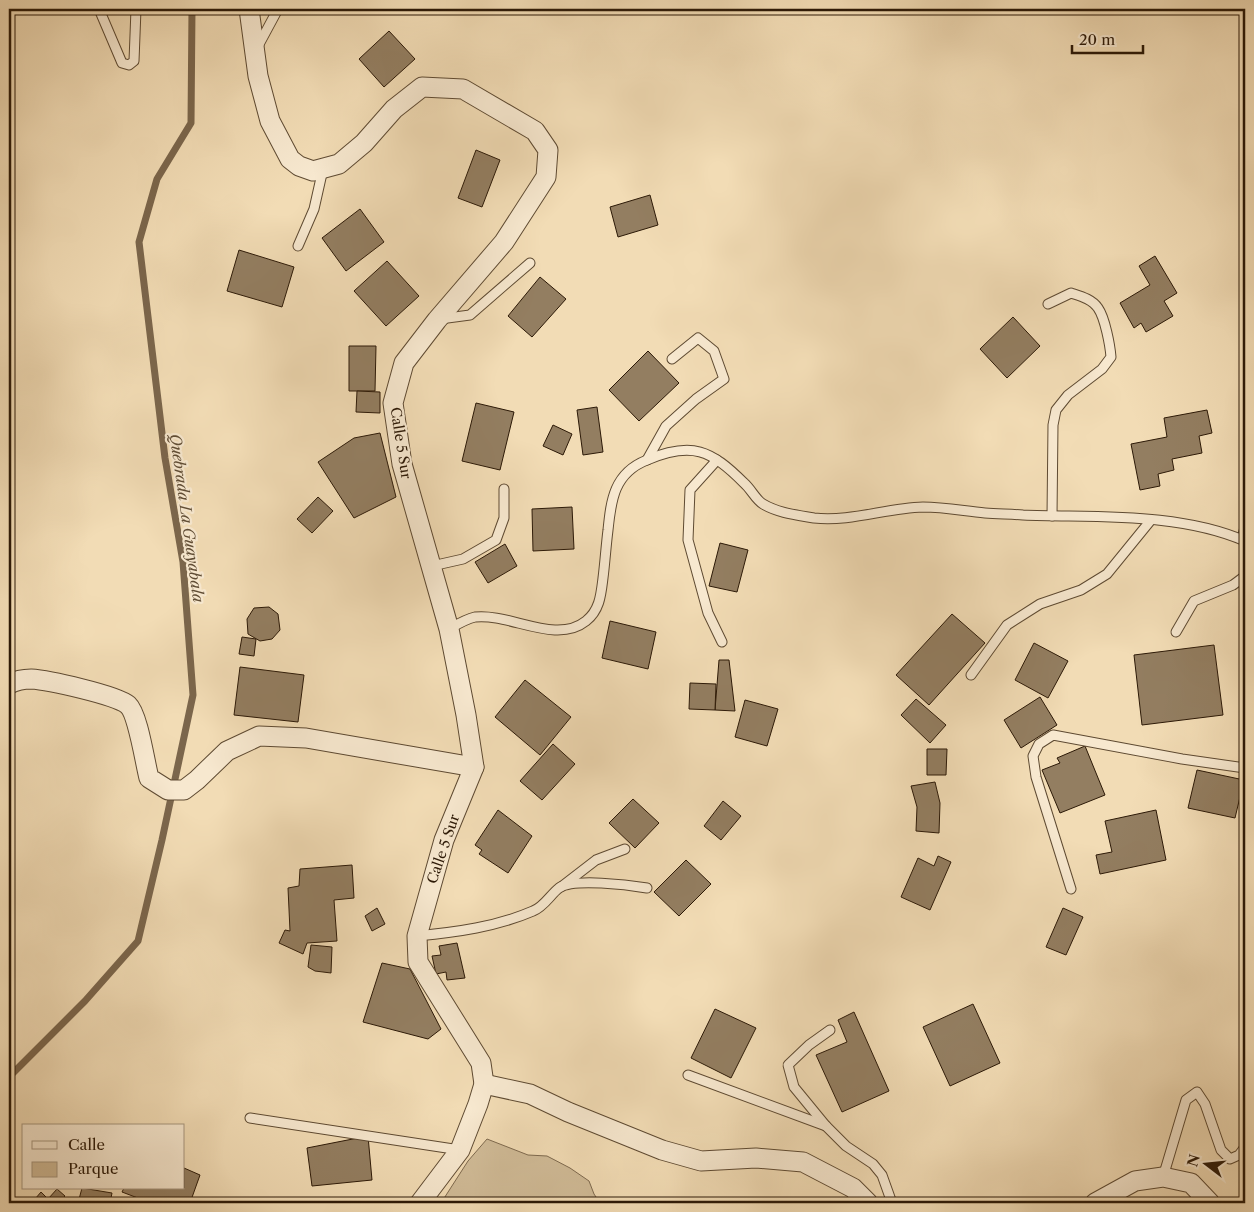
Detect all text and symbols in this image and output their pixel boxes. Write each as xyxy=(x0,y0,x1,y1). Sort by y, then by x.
scale bar xyxy=(1072,22,1143,54)
text: 20 m xyxy=(1079,30,1115,49)
street label: Calle 5 Sur xyxy=(386,406,416,480)
water label: Quebrada La Guayabala xyxy=(166,432,208,604)
street label: Calle 5 Sur xyxy=(423,812,463,886)
legend xyxy=(22,1124,185,1190)
text: Calle xyxy=(68,1135,105,1154)
north arrow xyxy=(1182,1140,1232,1190)
text: N xyxy=(1183,1152,1204,1169)
text: Parque xyxy=(68,1159,118,1178)

